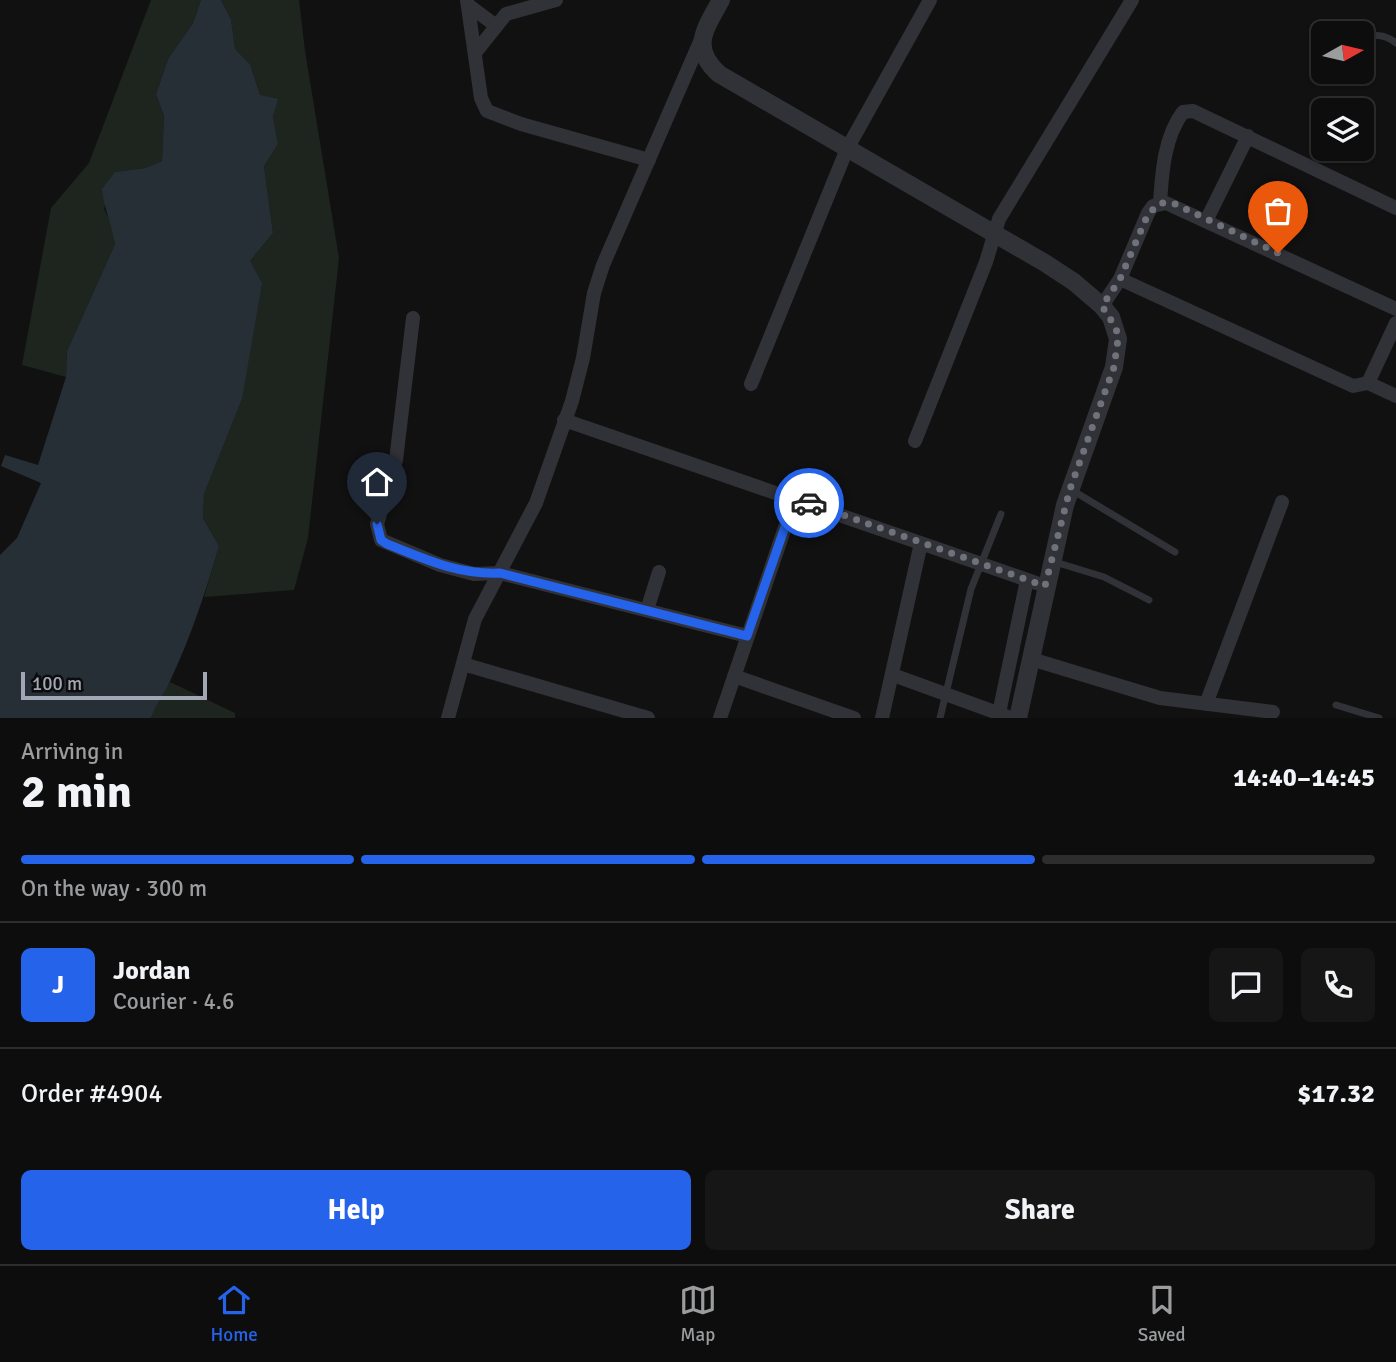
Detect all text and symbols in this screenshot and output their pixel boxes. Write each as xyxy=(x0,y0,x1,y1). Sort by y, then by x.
north arrow xyxy=(1311,21,1374,84)
map controls xyxy=(1311,21,1374,161)
button: layers xyxy=(1311,98,1374,161)
pin xyxy=(1248,181,1308,253)
icon: bag xyxy=(1259,192,1297,230)
pin xyxy=(347,452,407,524)
icon: home xyxy=(358,463,396,501)
courier xyxy=(774,468,844,538)
icon: car xyxy=(790,484,828,522)
scale bar xyxy=(21,669,206,701)
text: 100 m xyxy=(32,672,82,696)
text: Arriving in xyxy=(21,737,123,766)
text: 14:40–14:45 xyxy=(1233,762,1375,794)
text: 2 min xyxy=(21,764,132,820)
text: On the way · 300 m xyxy=(21,874,207,903)
button: chat xyxy=(1209,948,1283,1022)
button: phone xyxy=(1301,948,1375,1022)
text: Jordan xyxy=(113,955,190,987)
text: J xyxy=(52,969,64,1001)
text: Courier · 4.6 xyxy=(113,987,234,1016)
text: Order #4904 xyxy=(21,1078,162,1110)
text: $17.32 xyxy=(1297,1078,1375,1110)
button: Help xyxy=(21,1170,691,1250)
button: Share xyxy=(705,1170,1375,1250)
tab: Home xyxy=(210,1281,258,1347)
tab: Map xyxy=(679,1281,717,1347)
tab: Saved xyxy=(1138,1281,1186,1347)

